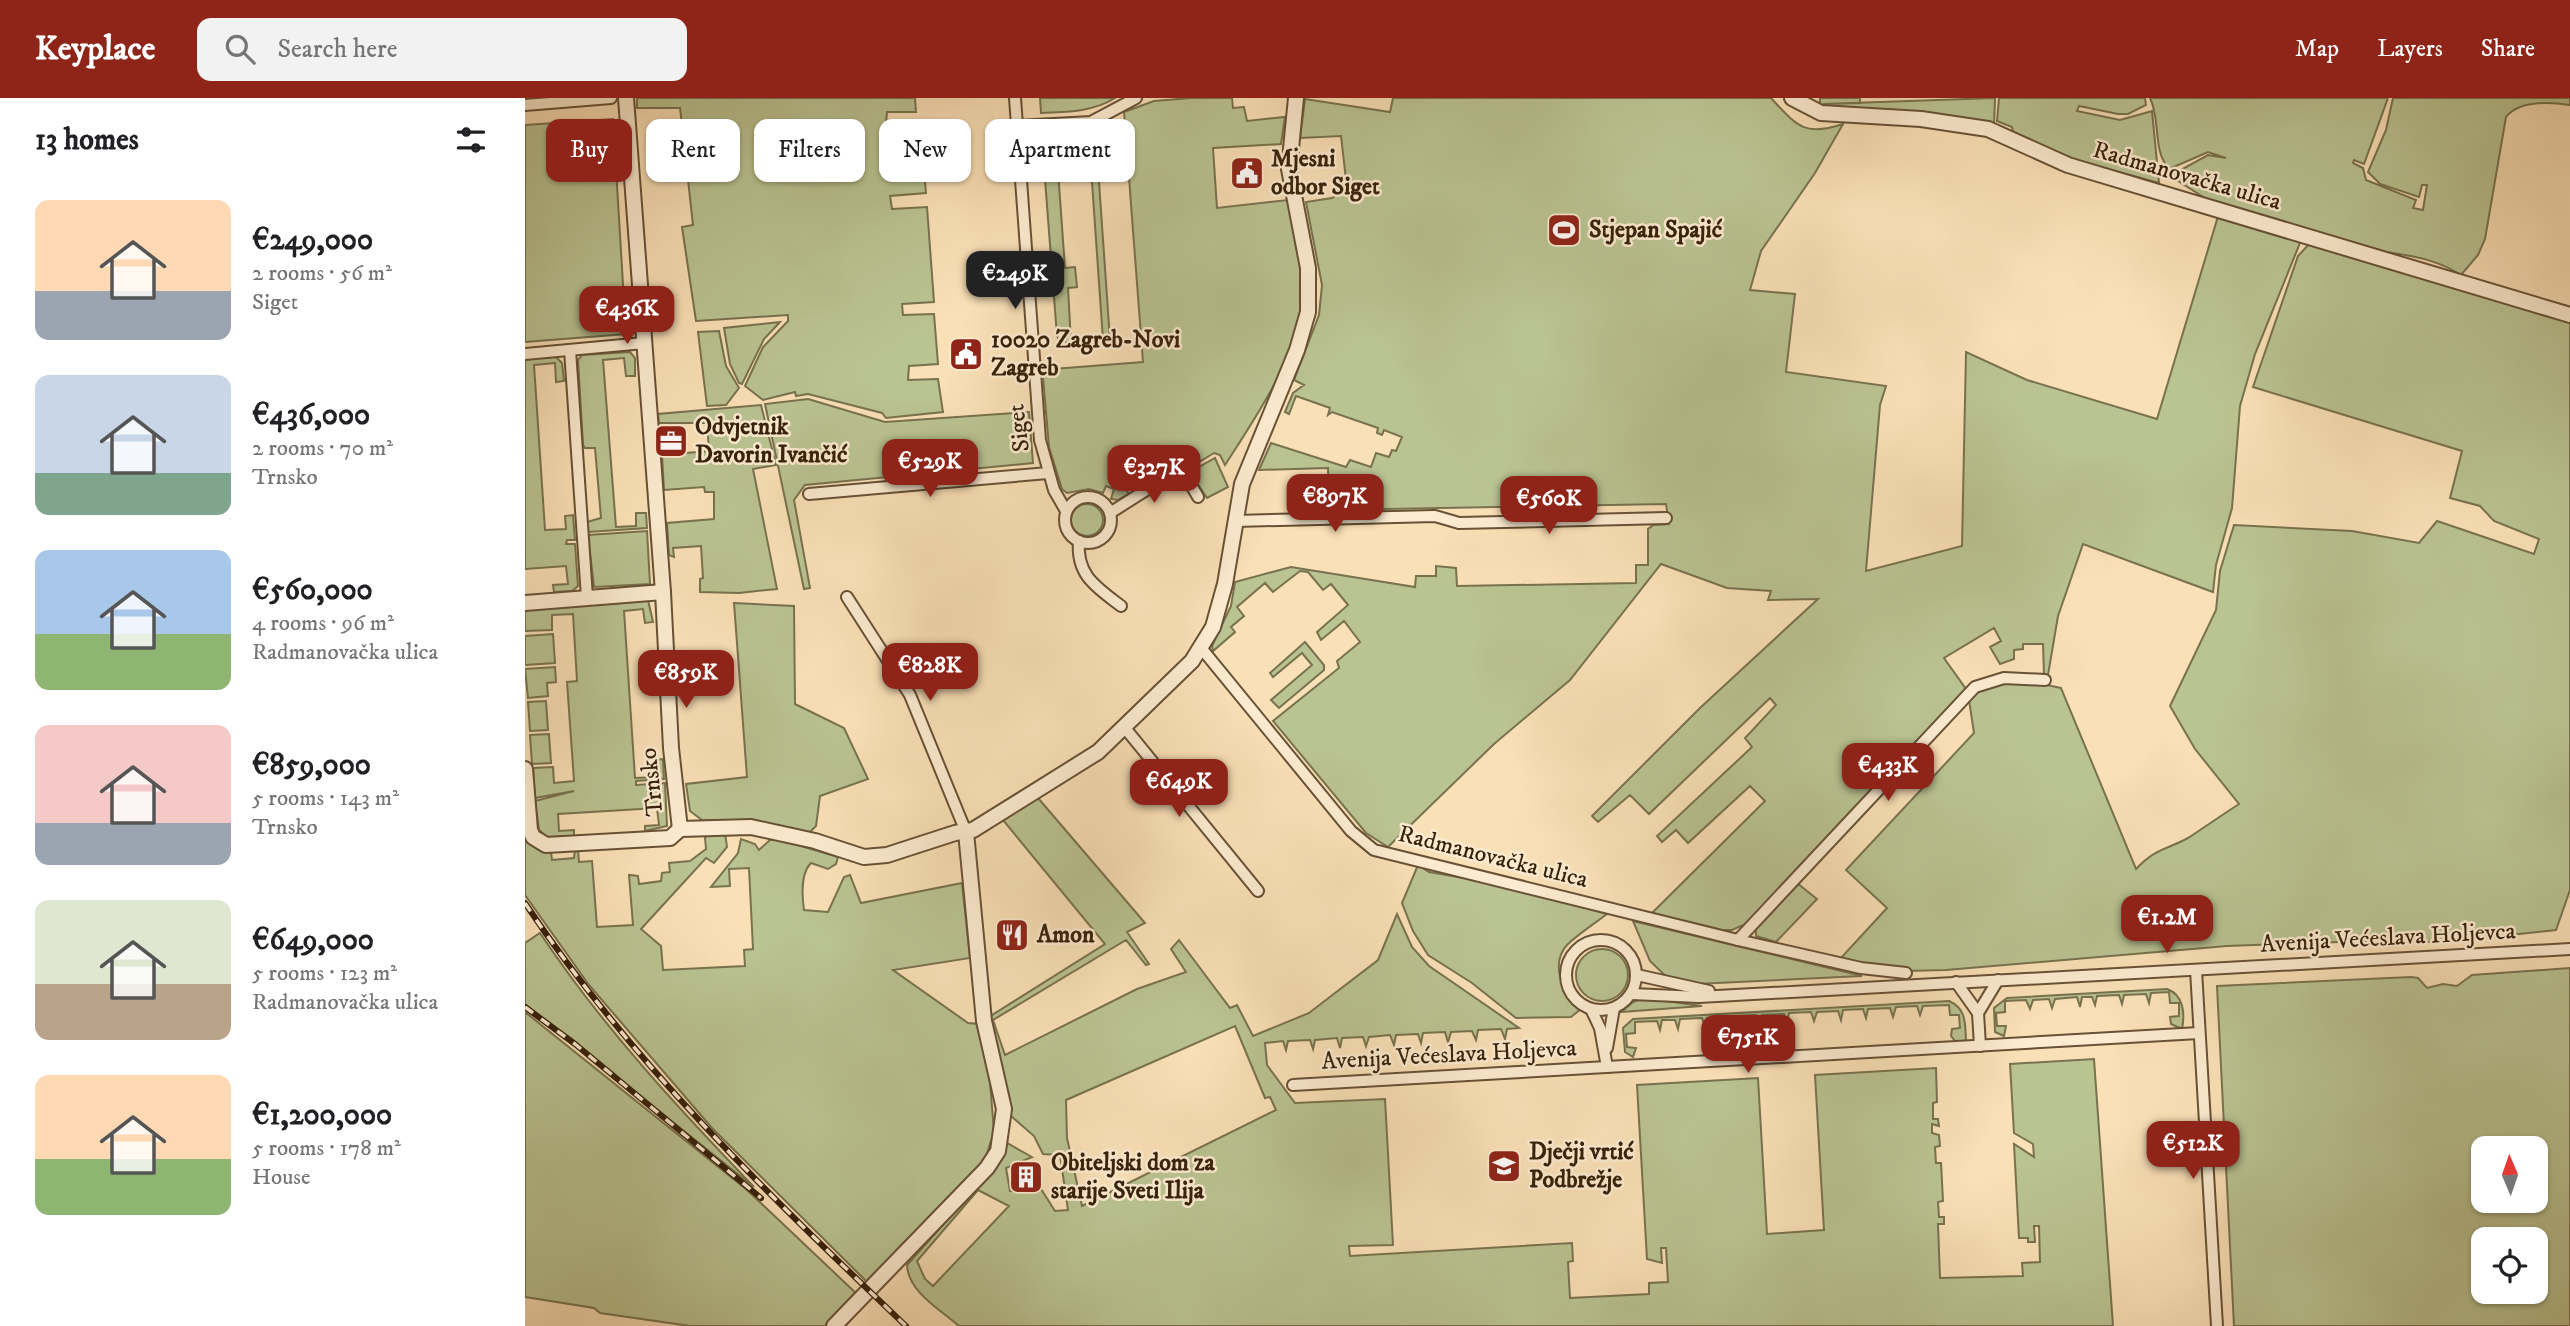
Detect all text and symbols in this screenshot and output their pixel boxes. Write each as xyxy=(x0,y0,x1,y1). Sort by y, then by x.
search box xyxy=(197,18,687,81)
text: Keyplace xyxy=(35,29,155,70)
icon: search xyxy=(221,30,259,68)
text: Search here xyxy=(277,33,398,66)
text: Map xyxy=(2295,34,2339,64)
text: Layers xyxy=(2377,34,2443,64)
text: Share xyxy=(2481,34,2535,64)
chip: Buy xyxy=(546,119,632,182)
chip: Rent xyxy=(646,119,740,182)
chip: Filters xyxy=(754,119,865,182)
chip: New xyxy=(879,119,971,182)
chip: Apartment xyxy=(985,119,1135,182)
icon: filters xyxy=(452,121,490,159)
text: 13 homes xyxy=(35,122,139,159)
street label: Radmanovačka ulica xyxy=(2089,135,2285,217)
place label: Mjesni odbor Siget xyxy=(1271,144,1380,202)
public building icon: Mjesni odbor Siget xyxy=(1228,154,1266,192)
sports icon: Stjepan Spajić xyxy=(1545,211,1583,249)
place label: Stjepan Spajić xyxy=(1589,215,1723,245)
text: €249,000 xyxy=(252,222,373,259)
icon: home xyxy=(91,228,175,312)
pin: €249K xyxy=(966,252,1064,311)
text: 2 rooms · 56 m² xyxy=(252,259,392,288)
text: €249K xyxy=(982,259,1048,288)
pin: €436K xyxy=(578,286,676,346)
text: Siget xyxy=(252,288,298,317)
text: €436K xyxy=(595,294,659,323)
place label: 10020 Zagreb-Novi Zagreb xyxy=(991,325,1180,383)
public building icon: 10020 Zagreb-Novi Zagreb xyxy=(947,335,985,373)
text: €436,000 xyxy=(252,397,370,434)
street label: Siget xyxy=(1001,402,1037,454)
icon: home xyxy=(91,403,175,487)
place label: Odvjetnik Davorin Ivančić xyxy=(695,412,848,470)
office icon: Odvjetnik Davorin Ivančić xyxy=(652,422,690,460)
text: 2 rooms · 70 m² xyxy=(252,434,393,463)
pin: €529K xyxy=(881,440,979,499)
pin: €327K xyxy=(1105,446,1203,505)
text: €529K xyxy=(898,447,962,476)
text: €327K xyxy=(1123,453,1185,482)
text: Trnsko xyxy=(252,463,318,492)
pin: €897K xyxy=(1286,474,1384,534)
pin: €560K xyxy=(1500,476,1598,536)
text: €897K xyxy=(1303,482,1367,511)
text: €560K xyxy=(1516,484,1582,513)
text: €560,000 xyxy=(252,572,373,609)
icon: home xyxy=(91,578,175,662)
text: 4 rooms · 96 m² xyxy=(252,609,394,638)
text: Radmanovačka ulica xyxy=(252,638,438,667)
pin: €828K xyxy=(881,644,979,703)
pin: €859K xyxy=(637,650,735,710)
text: €828K xyxy=(898,651,962,680)
text: €859K xyxy=(654,658,718,687)
pin: €433K xyxy=(1839,744,1937,803)
street label: Trnsko xyxy=(633,746,671,818)
text: €859,000 xyxy=(252,747,371,784)
text: €433K xyxy=(1858,751,1918,780)
icon: home xyxy=(91,753,175,837)
pin: €649K xyxy=(1130,760,1228,819)
text: €649K xyxy=(1146,767,1212,796)
text: 5 rooms · 143 m² xyxy=(252,784,399,813)
text: Trnsko xyxy=(252,813,318,842)
street label: Radmanovačka ulica xyxy=(1395,819,1592,895)
pin: €1.2M xyxy=(2118,896,2216,955)
text: €1.2M xyxy=(2137,903,2197,932)
restaurant icon: Amon xyxy=(993,916,1031,954)
street label: Avenija Većeslava Holjevca xyxy=(2260,916,2517,960)
place label: Amon xyxy=(1036,920,1095,950)
text: €649,000 xyxy=(252,922,374,959)
icon: home xyxy=(91,928,175,1012)
text: 5 rooms · 123 m² xyxy=(252,959,397,988)
text: Radmanovačka ulica xyxy=(252,988,438,1017)
pin: €751K xyxy=(1699,1016,1797,1075)
text: €751K xyxy=(1717,1023,1779,1052)
street label: Avenija Većeslava Holjevca xyxy=(1321,1033,1578,1077)
text: €1,200,000 xyxy=(252,1097,392,1134)
icon: home xyxy=(91,1103,175,1187)
pin: €512K xyxy=(2144,1122,2242,1181)
text: €512K xyxy=(2163,1129,2223,1158)
text: 5 rooms · 178 m² xyxy=(252,1134,401,1163)
north arrow xyxy=(2471,1136,2548,1213)
map controls xyxy=(2471,1136,2548,1304)
place label: Dječji vrtić Podbrežje xyxy=(1529,1137,1634,1195)
school or university icon: Dječji vrtić Podbrežje xyxy=(1485,1147,1523,1185)
place label: Obiteljski dom za starije Sveti Ilija xyxy=(1051,1148,1215,1206)
building icon: Obiteljski dom za starije Sveti Ilija xyxy=(1007,1158,1045,1196)
text: House xyxy=(252,1163,310,1192)
button: locate xyxy=(2471,1227,2548,1304)

